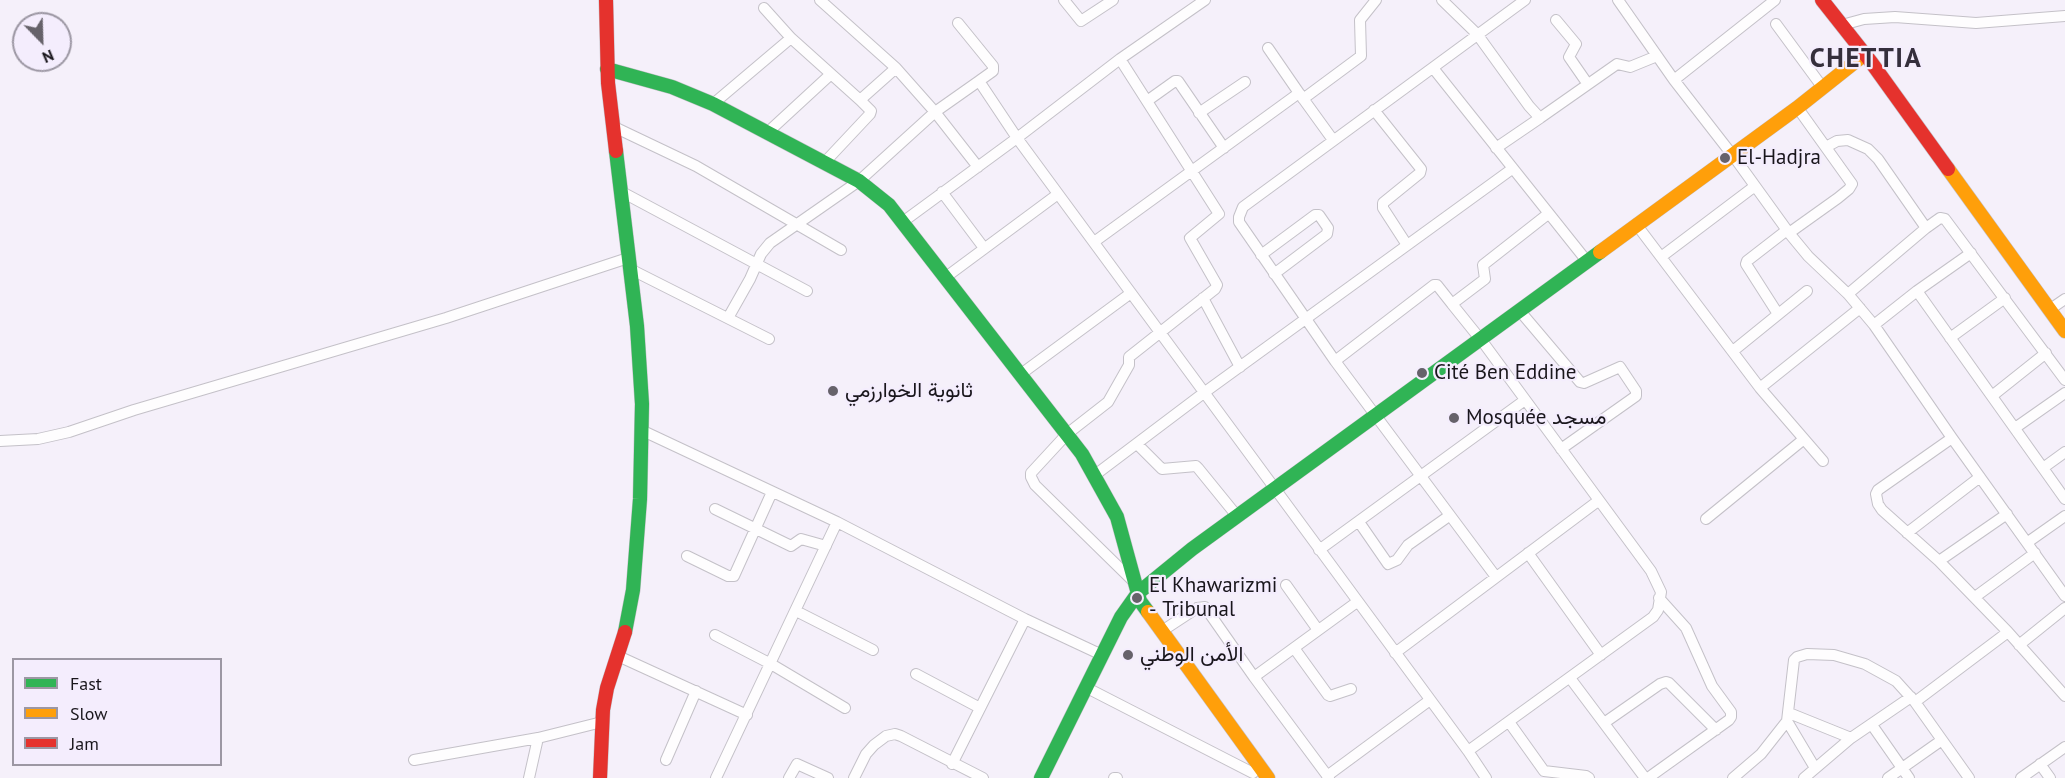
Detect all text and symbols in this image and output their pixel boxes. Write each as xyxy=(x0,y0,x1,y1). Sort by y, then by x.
north arrow xyxy=(12,12,72,72)
district label: CHETTIA xyxy=(1810,43,1922,75)
text: N xyxy=(40,45,57,68)
place label: El-Hadjra xyxy=(1737,145,1821,171)
marker: El-Hadjra xyxy=(1718,151,1732,165)
place label: Cité Ben Eddine xyxy=(1434,360,1576,386)
marker: Cité Ben Eddine xyxy=(1415,366,1429,380)
place label: ثانوية الخوارزمي xyxy=(845,378,973,404)
marker: ثانوية الخوارزمي xyxy=(826,384,840,398)
place label: Mosquée مسجد xyxy=(1466,405,1606,431)
marker: Mosquée مسجد xyxy=(1447,411,1461,425)
place label: El Khawarizmi - Tribunal xyxy=(1149,573,1277,623)
marker: El Khawarizmi - Tribunal xyxy=(1130,591,1144,605)
place label: الأمن الوطني xyxy=(1140,642,1243,668)
marker: الأمن الوطني xyxy=(1121,648,1135,662)
legend xyxy=(12,658,222,766)
text: Fast xyxy=(70,672,102,695)
text: Slow xyxy=(70,702,108,725)
text: Jam xyxy=(70,732,99,755)

